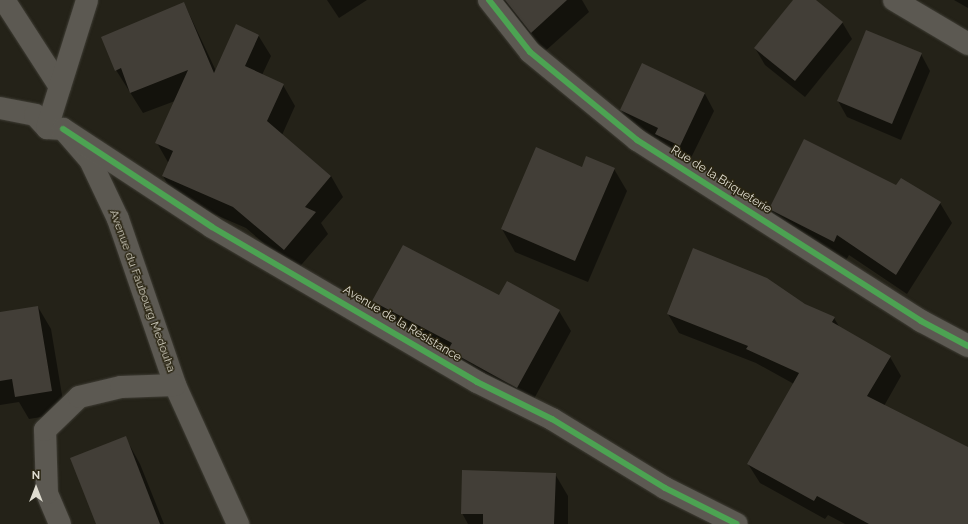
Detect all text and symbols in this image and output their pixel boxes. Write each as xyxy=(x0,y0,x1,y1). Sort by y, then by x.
street label: Rue de la Briqueterie xyxy=(668,143,774,217)
street label: Avenue du Faubourg Medouha xyxy=(106,208,178,374)
street label: Avenue de la Résistance xyxy=(340,283,464,365)
north arrow xyxy=(16,468,56,508)
text: N xyxy=(32,469,40,482)

